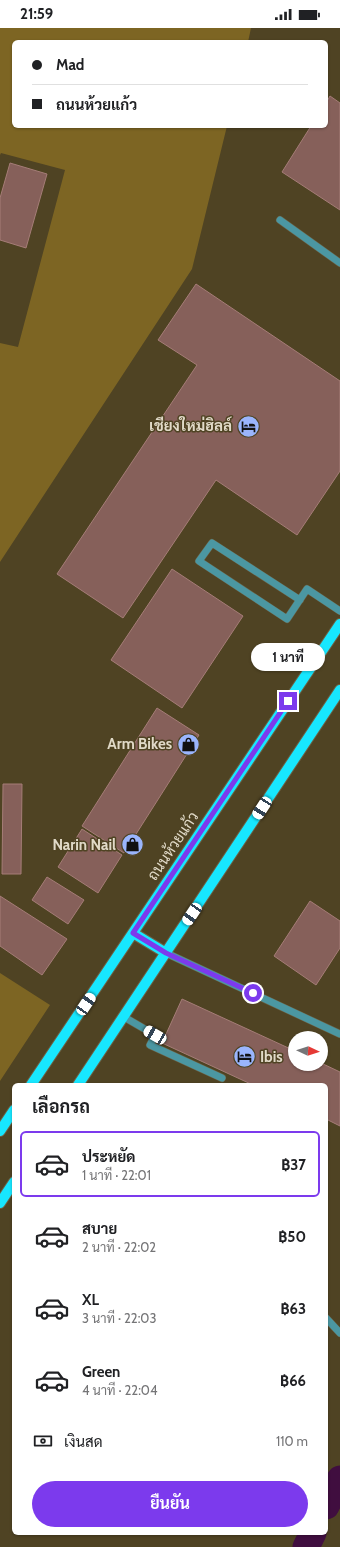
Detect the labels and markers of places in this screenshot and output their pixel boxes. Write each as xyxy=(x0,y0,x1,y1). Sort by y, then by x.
hotel icon: เชียงใหม่ฮิลล์ xyxy=(235,413,261,439)
place label: เชียงใหม่ฮิลล์ xyxy=(149,416,233,435)
shop icon: Arm Bikes xyxy=(175,731,201,757)
place label: Arm Bikes xyxy=(107,735,172,753)
shop icon: Narin Nail xyxy=(119,832,145,858)
place label: Narin Nail xyxy=(52,836,116,854)
hotel icon: Ibis xyxy=(231,1044,257,1070)
place label: Ibis xyxy=(260,1048,283,1066)

